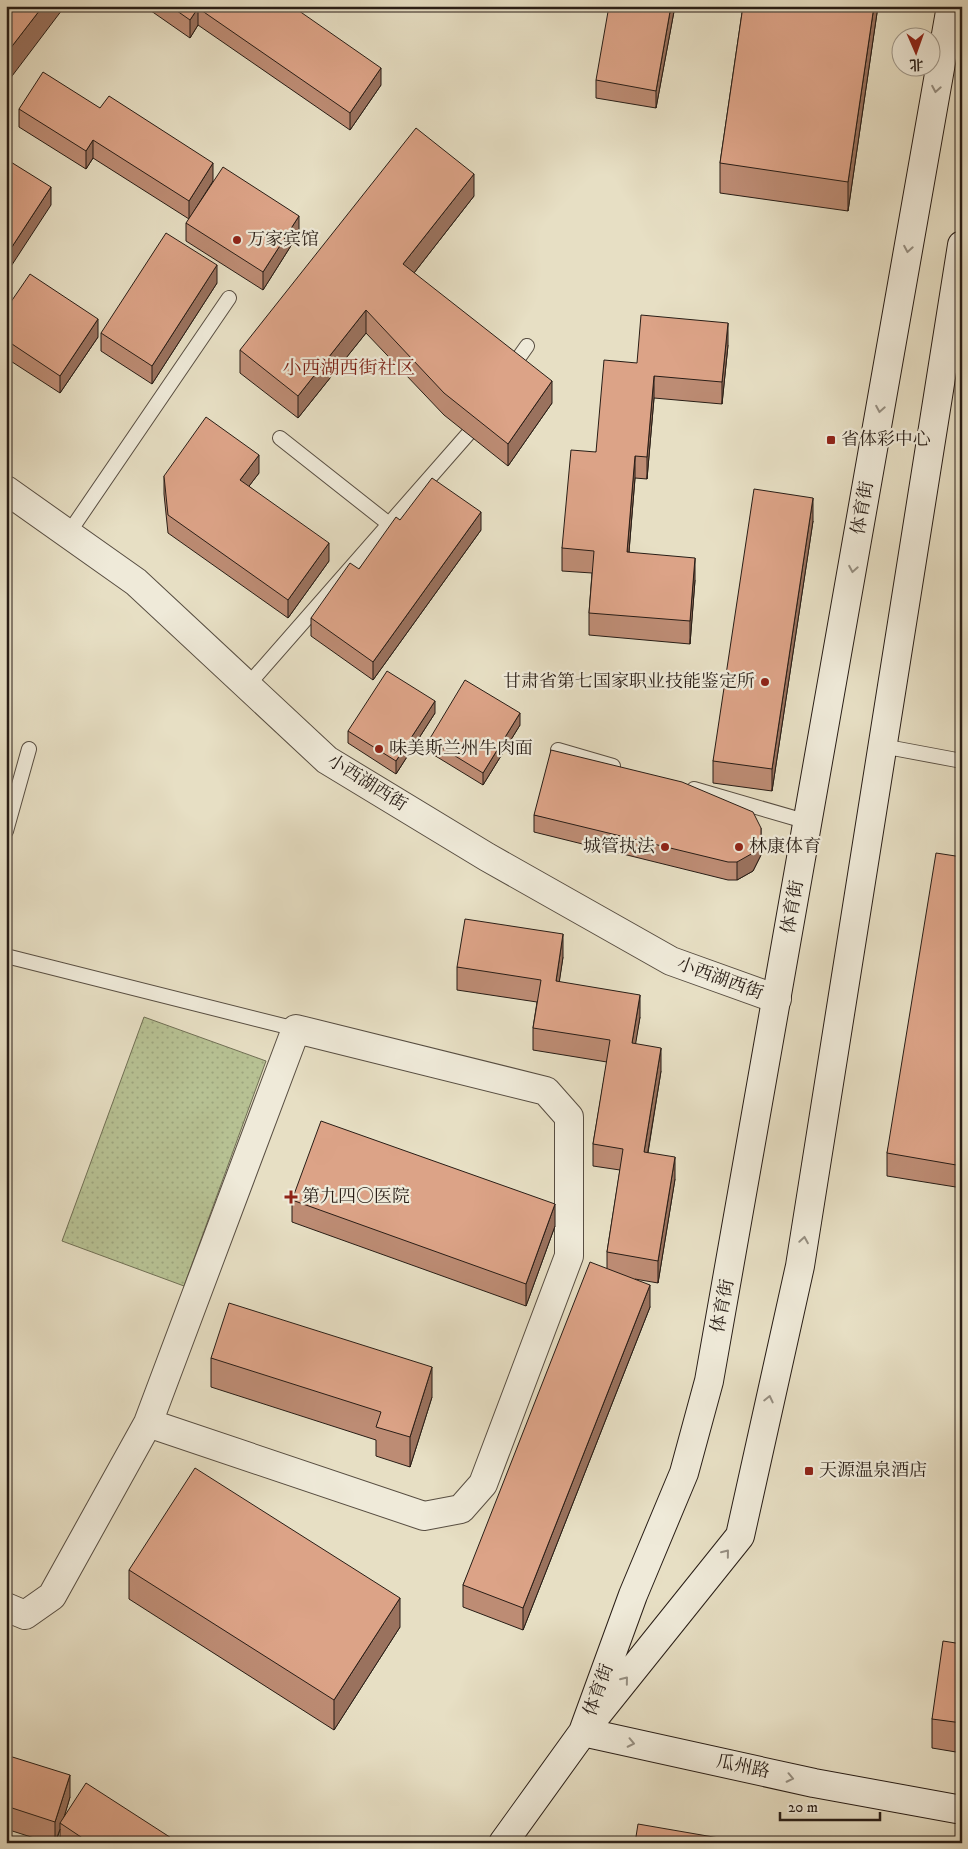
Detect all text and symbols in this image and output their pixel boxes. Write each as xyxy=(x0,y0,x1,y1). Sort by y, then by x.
north arrow xyxy=(890,28,940,78)
text: 北 xyxy=(909,55,924,73)
one-way arrow xyxy=(932,84,942,93)
place label: 万家宾馆 xyxy=(247,229,319,251)
marker: 万家宾馆 xyxy=(231,234,243,246)
one-way arrow xyxy=(904,244,914,253)
district label: 小西湖西街社区 xyxy=(282,357,416,380)
one-way arrow xyxy=(876,405,886,413)
place label: 省体彩中心 xyxy=(841,429,931,451)
marker: 省体彩中心 xyxy=(825,434,837,446)
street label: 体育街 xyxy=(847,480,879,536)
one-way arrow xyxy=(848,565,858,573)
place label: 甘肃省第七国家职业技能鉴定所 xyxy=(503,671,755,693)
marker: 甘肃省第七国家职业技能鉴定所 xyxy=(759,676,771,688)
place label: 味美斯兰州牛肉面 xyxy=(389,738,533,760)
marker: 味美斯兰州牛肉面 xyxy=(373,743,385,755)
street label: 小西湖西街 xyxy=(323,750,411,816)
place label: 城管执法 xyxy=(583,836,655,858)
place label: 林康体育 xyxy=(749,836,821,858)
marker: 城管执法 xyxy=(659,841,671,853)
marker: 林康体育 xyxy=(733,841,745,853)
street label: 体育街 xyxy=(777,879,809,935)
street label: 小西湖西街 xyxy=(674,953,766,1005)
place label: 第九四〇医院 xyxy=(302,1186,410,1208)
marker: 第九四〇医院 xyxy=(284,1190,298,1204)
one-way arrow xyxy=(799,1236,809,1244)
street label: 体育街 xyxy=(707,1277,739,1335)
one-way arrow xyxy=(764,1394,774,1403)
place label: 天源温泉酒店 xyxy=(819,1460,927,1482)
marker: 天源温泉酒店 xyxy=(803,1465,815,1477)
one-way arrow xyxy=(720,1550,728,1559)
street label: 体育街 xyxy=(579,1661,619,1719)
one-way arrow xyxy=(619,1677,627,1686)
one-way arrow xyxy=(626,1737,635,1748)
street label: 瓜州路 xyxy=(714,1751,772,1783)
one-way arrow xyxy=(785,1772,794,1783)
scale bar xyxy=(780,1789,880,1821)
text: 20 m xyxy=(788,1798,818,1817)

